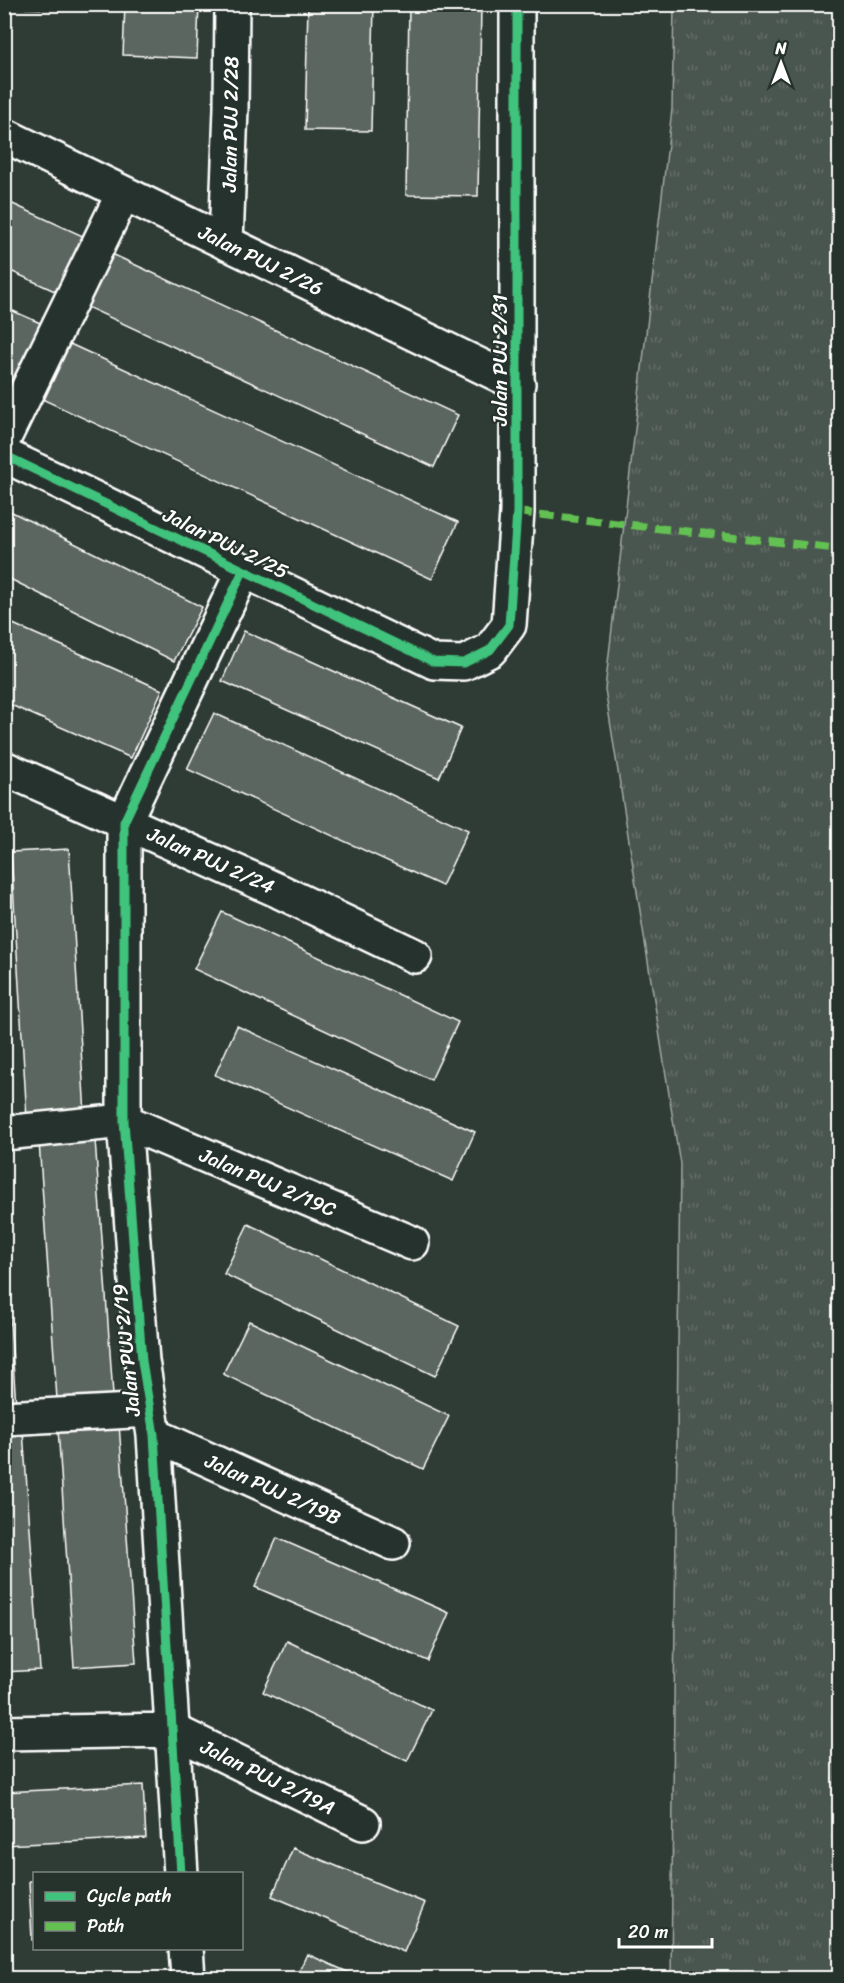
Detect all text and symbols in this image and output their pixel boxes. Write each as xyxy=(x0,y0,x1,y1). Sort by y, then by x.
north arrow xyxy=(751,33,811,93)
text: N xyxy=(774,34,787,63)
street label: Jalan PUJ 2/28 xyxy=(212,56,249,193)
street label: Jalan PUJ 2/26 xyxy=(192,215,329,306)
street label: Jalan PUJ 2/31 xyxy=(483,294,518,427)
street label: Jalan PUJ 2/25 xyxy=(156,497,295,589)
street label: Jalan PUJ 2/24 xyxy=(141,816,280,904)
street label: Jalan PUJ 2/19C xyxy=(193,1138,342,1227)
street label: Jalan PUJ 2/19 xyxy=(102,1282,151,1419)
street label: Jalan PUJ 2/19B xyxy=(198,1443,347,1535)
street label: Jalan PUJ 2/19A xyxy=(194,1729,341,1825)
legend xyxy=(33,1872,243,1950)
text: Cycle path xyxy=(87,1880,171,1912)
text: Path xyxy=(87,1910,124,1942)
scale bar xyxy=(619,1911,712,1949)
text: 20 m xyxy=(628,1916,668,1948)

